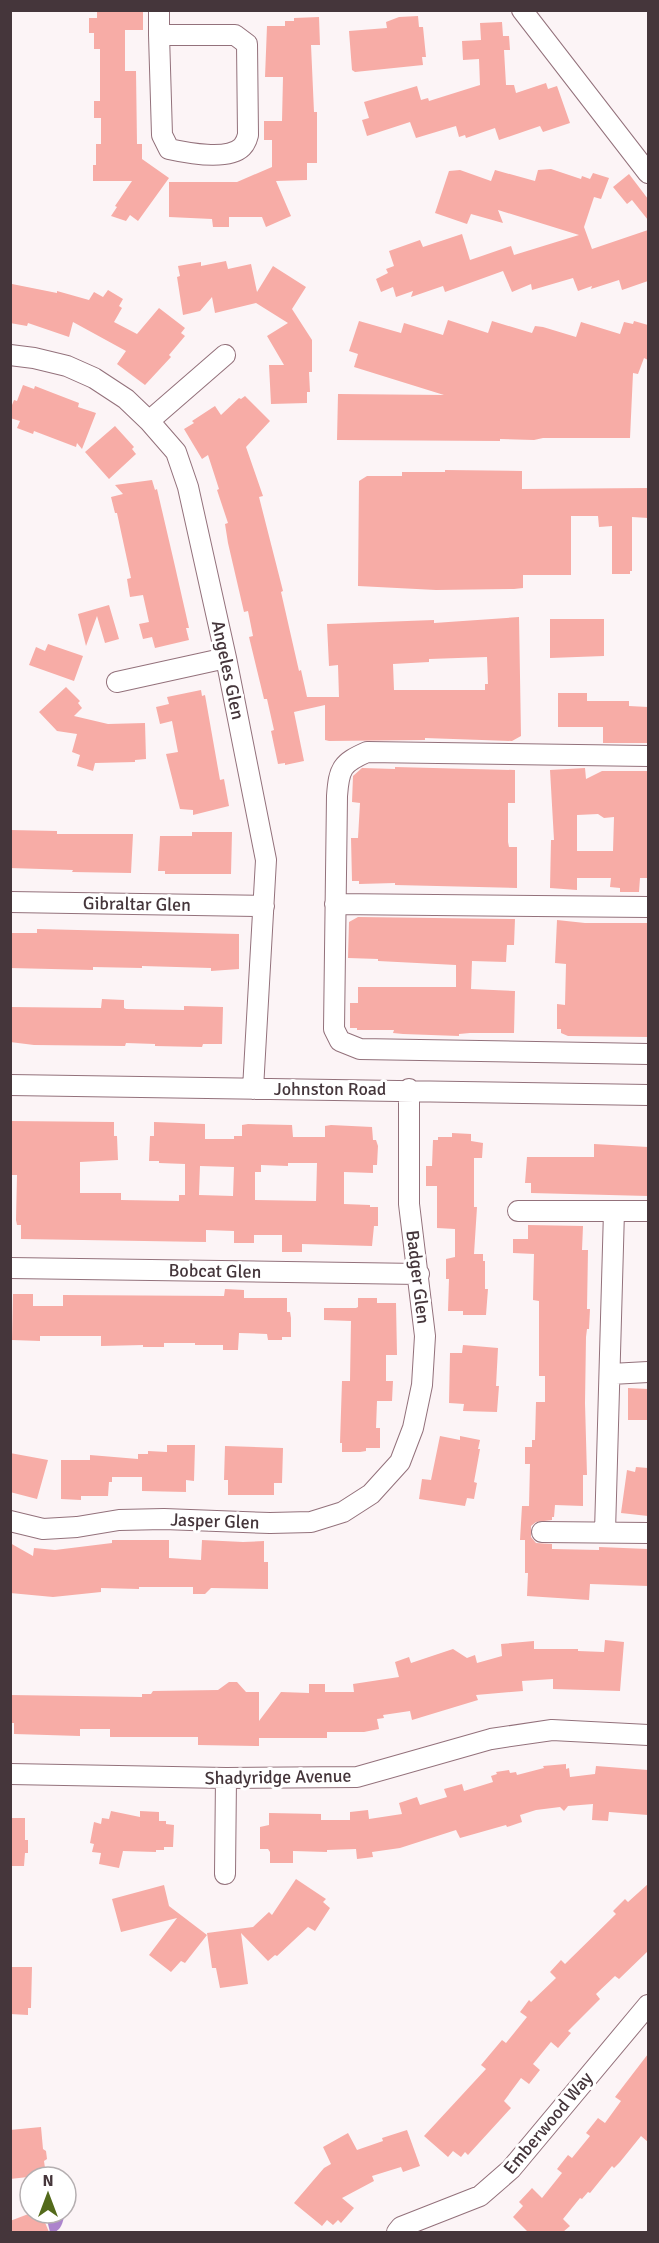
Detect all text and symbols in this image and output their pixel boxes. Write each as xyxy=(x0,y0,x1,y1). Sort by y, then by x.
street label: Angeles Glen xyxy=(207,618,249,722)
street label: Gibraltar Glen xyxy=(83,892,191,916)
street label: Johnston Road xyxy=(274,1078,386,1100)
street label: Badger Glen xyxy=(401,1229,435,1325)
street label: Bobcat Glen xyxy=(168,1259,262,1283)
street label: Jasper Glen xyxy=(170,1508,260,1534)
street label: Shadyridge Avenue xyxy=(204,1765,352,1789)
street label: Emberwood Way xyxy=(499,2067,598,2179)
north arrow xyxy=(18,2165,78,2225)
text: N xyxy=(42,2171,54,2191)

